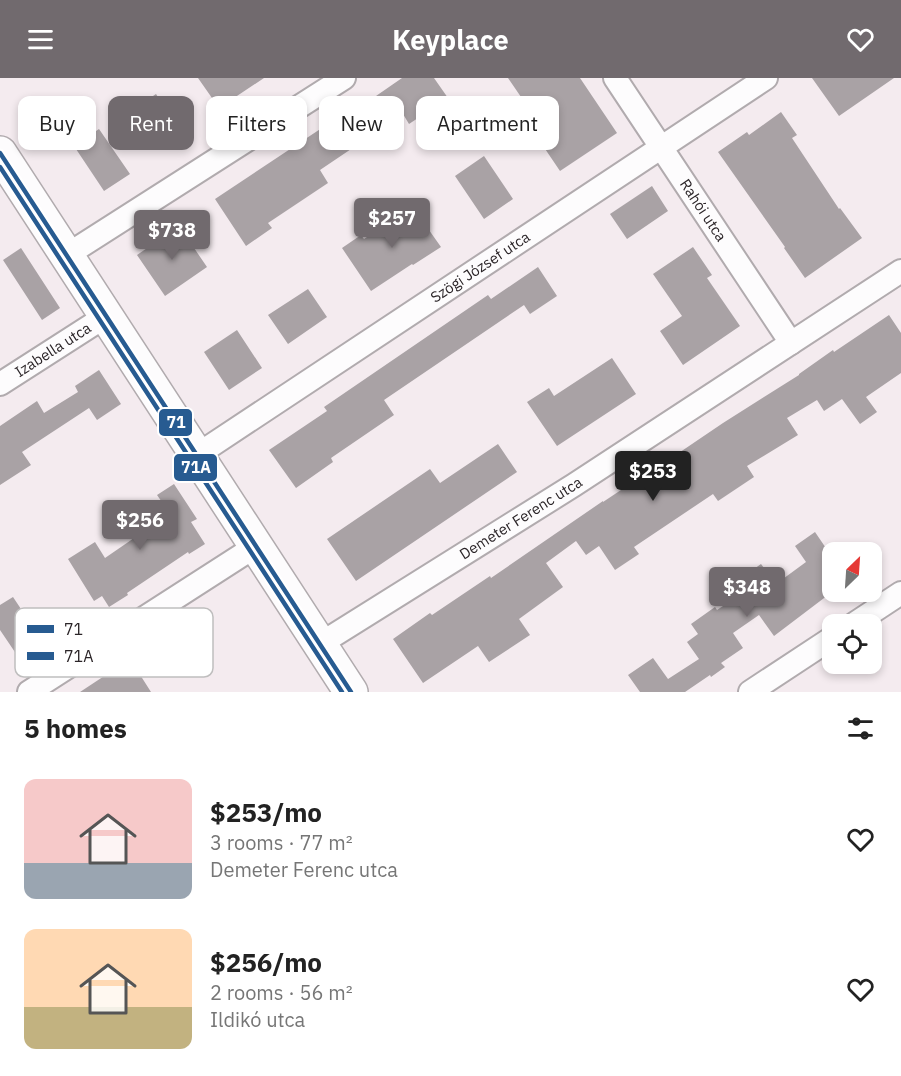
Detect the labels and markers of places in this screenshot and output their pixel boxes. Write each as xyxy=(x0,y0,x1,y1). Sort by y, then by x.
pin: $257 xyxy=(356,198,428,249)
pin: $738 xyxy=(136,210,208,261)
pin: $253 xyxy=(617,451,689,502)
pin: $256 xyxy=(104,500,176,551)
pin: $348 xyxy=(711,567,783,618)

